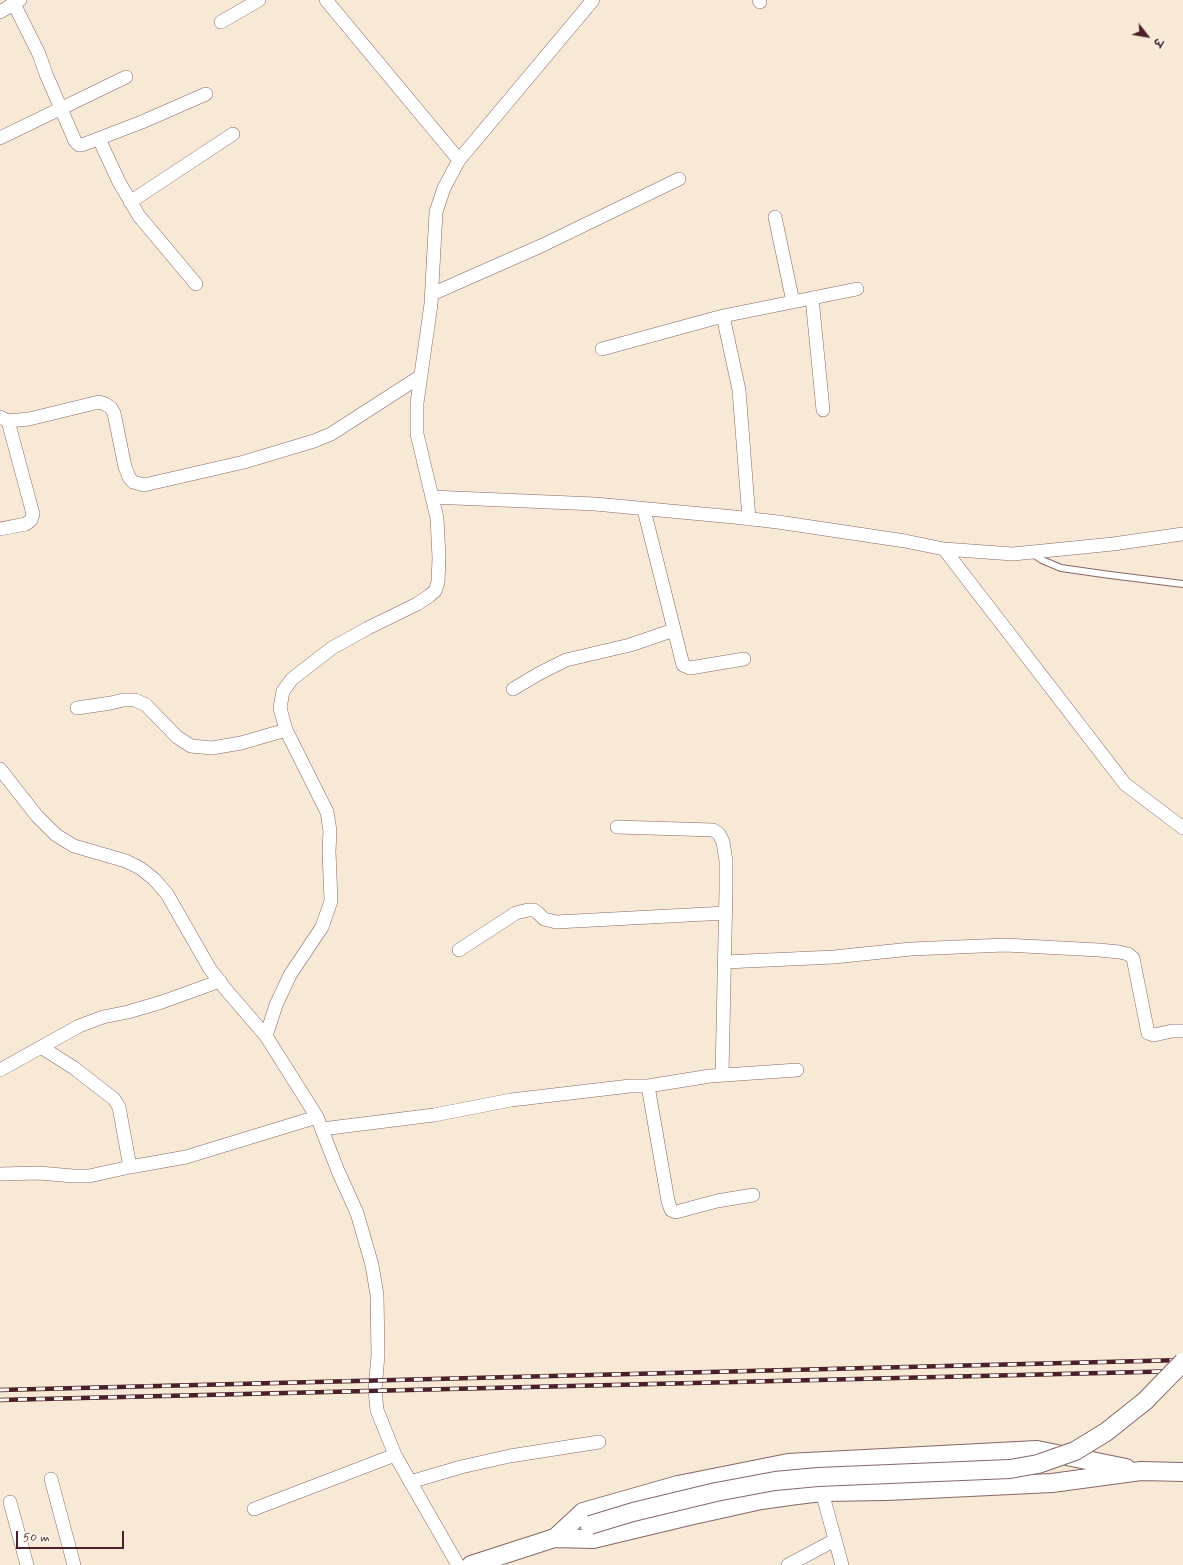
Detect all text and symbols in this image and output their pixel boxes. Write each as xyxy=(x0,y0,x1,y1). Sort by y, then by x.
north arrow xyxy=(1127,16,1167,56)
text: उ xyxy=(1149,35,1165,49)
scale bar xyxy=(18,1523,126,1549)
text: 50 m xyxy=(23,1530,50,1546)

